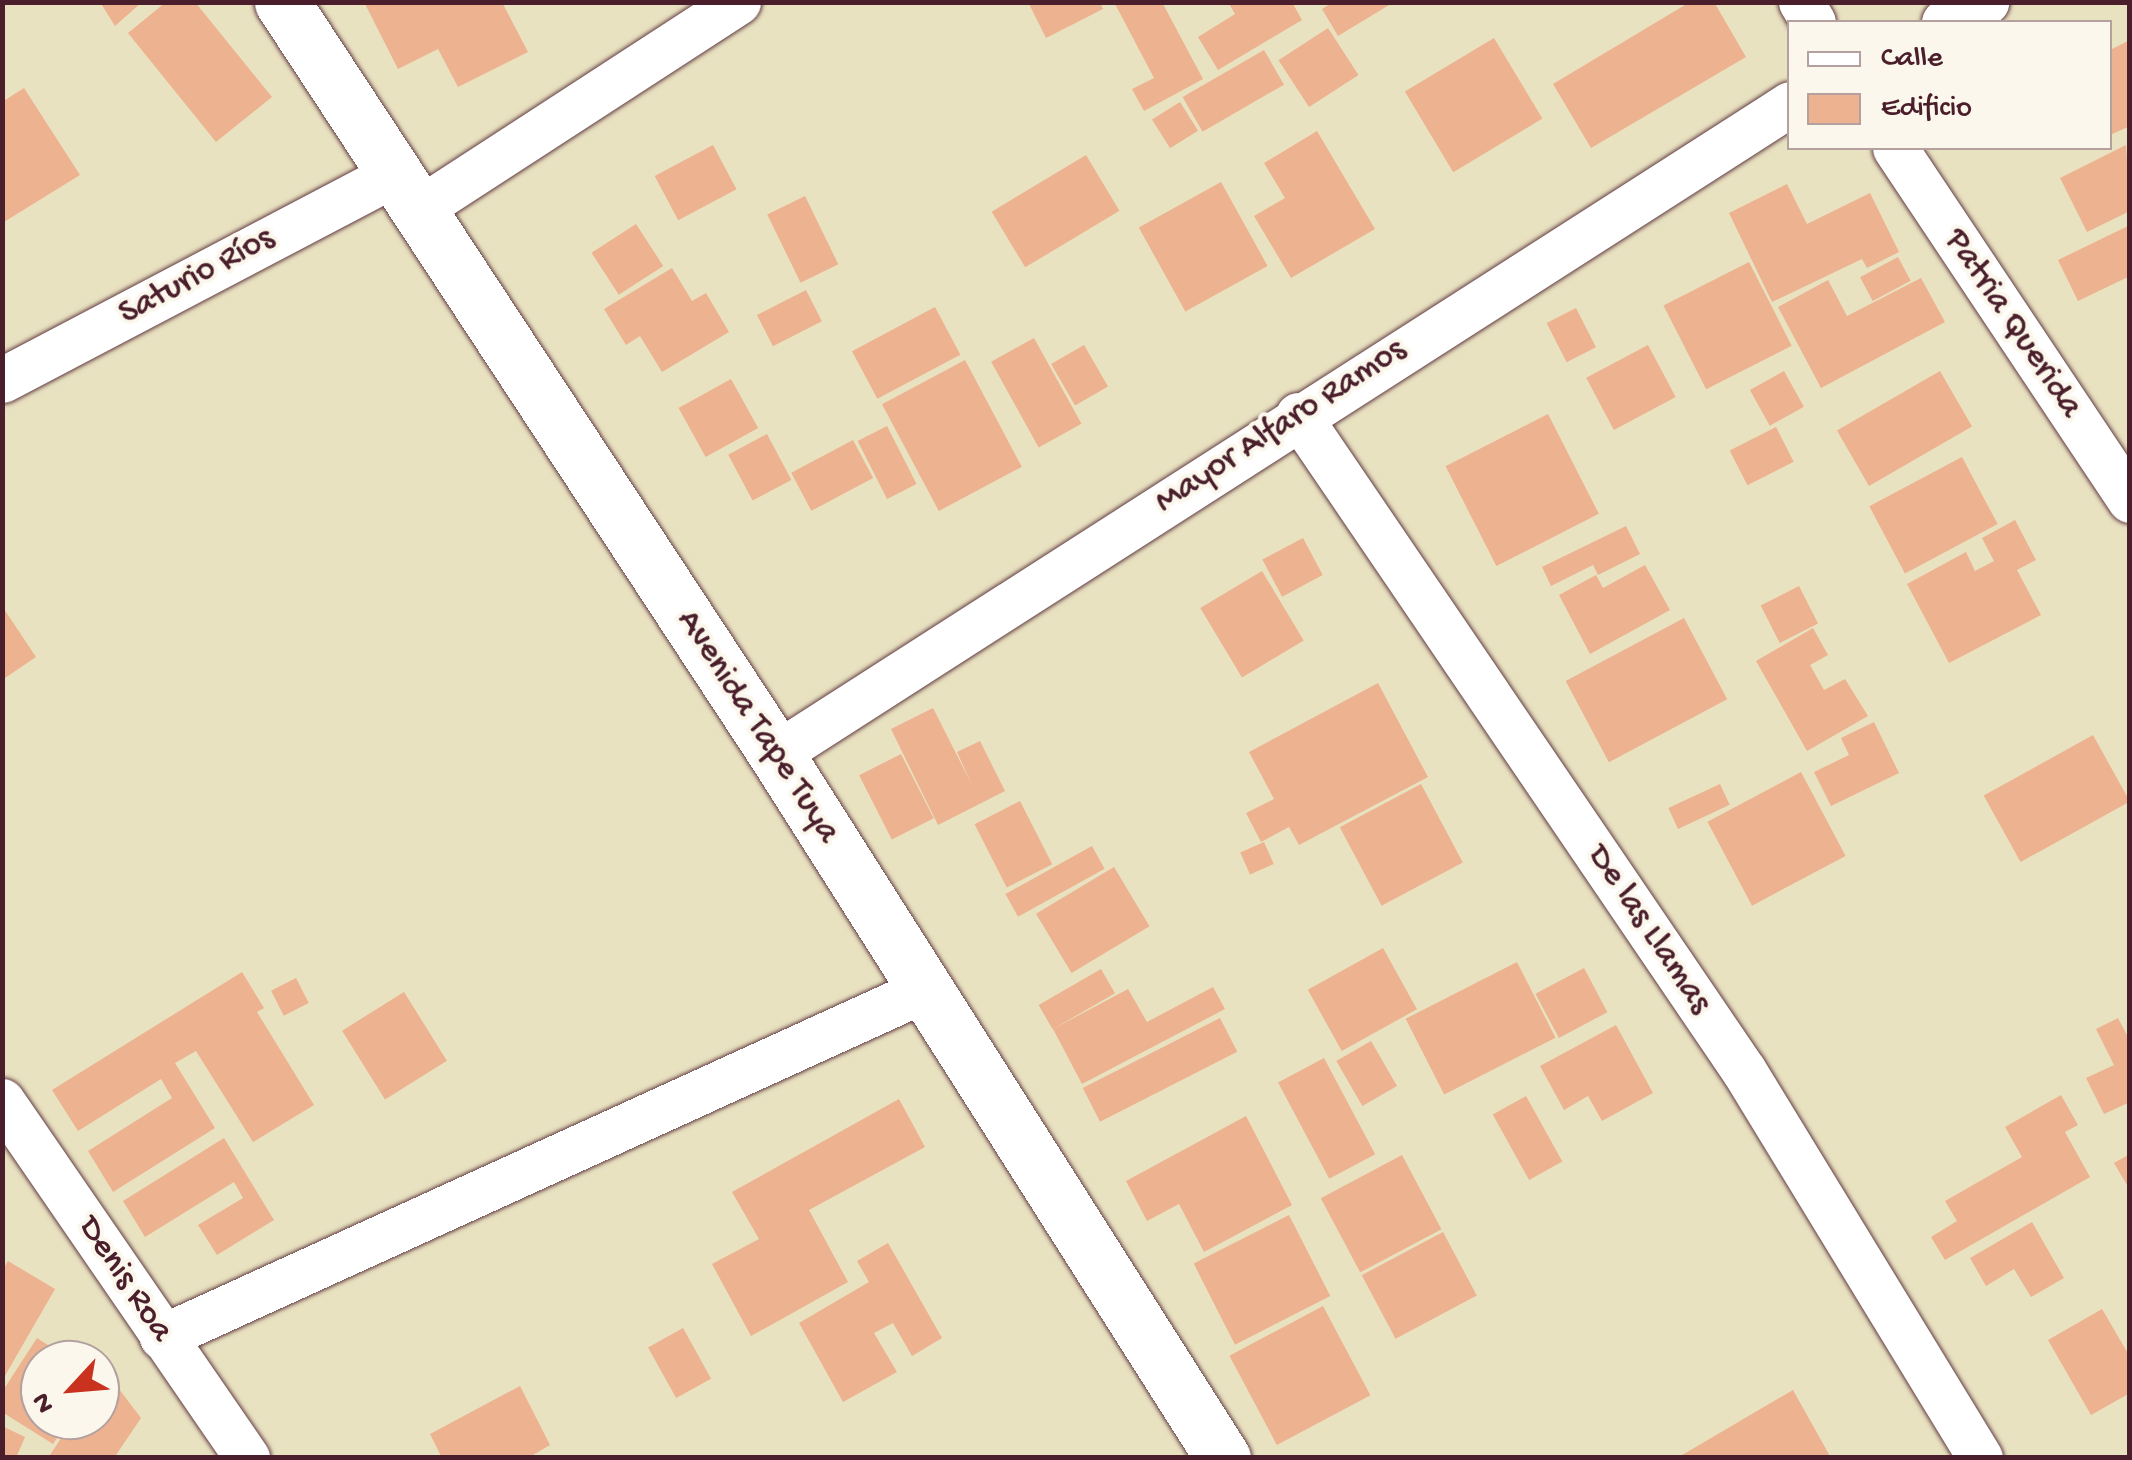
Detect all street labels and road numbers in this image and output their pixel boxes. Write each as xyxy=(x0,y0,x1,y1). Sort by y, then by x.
street label: Saturio Ríos xyxy=(112,219,282,335)
street label: Patria Querida xyxy=(1933,222,2091,426)
street label: Mayor Alfaro Ramos xyxy=(1148,330,1414,524)
street label: Avenida Tape Tuya xyxy=(666,603,848,851)
street label: De las Llamas xyxy=(1576,838,1720,1022)
street label: Denis Roa xyxy=(67,1209,181,1351)

